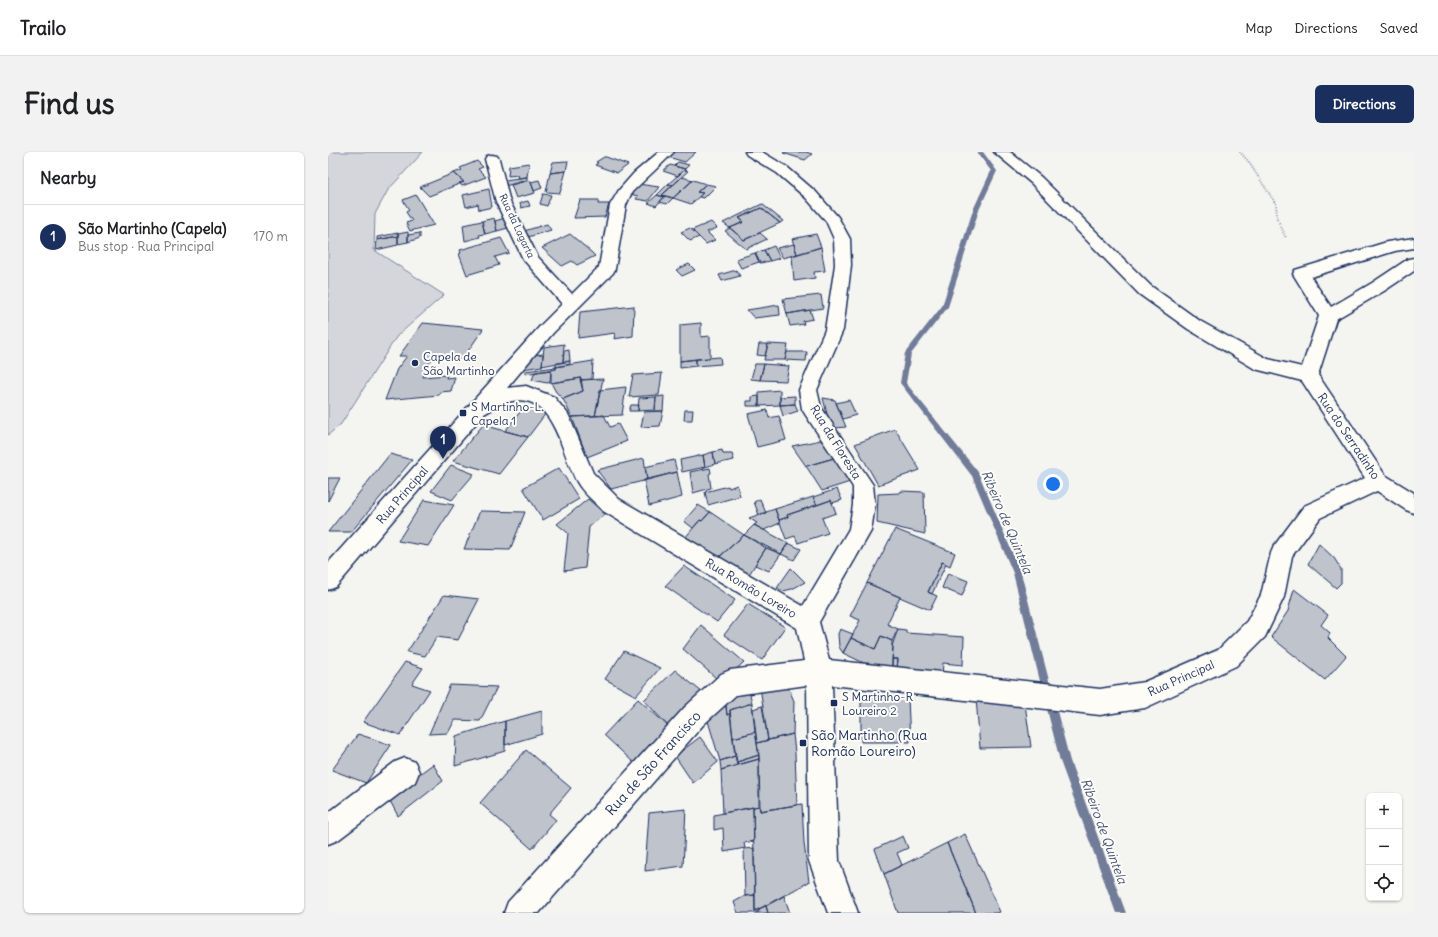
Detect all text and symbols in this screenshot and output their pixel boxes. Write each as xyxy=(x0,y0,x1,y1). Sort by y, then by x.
text: Trailo xyxy=(20,16,66,40)
text: Map xyxy=(1245,19,1272,37)
text: Directions xyxy=(1294,19,1358,37)
text: Saved xyxy=(1380,19,1418,37)
button: Directions xyxy=(1315,85,1414,123)
text: Find us xyxy=(24,86,115,122)
text: Nearby xyxy=(40,167,96,189)
street label: Rua da Lagarta xyxy=(496,192,538,261)
text: São Martinho (Capela) xyxy=(78,219,227,238)
text: 1 xyxy=(50,228,56,245)
text: 170 m xyxy=(253,228,288,245)
text: Bus stop · Rua Principal xyxy=(78,238,214,255)
place label: Capela de São Martinho xyxy=(423,349,495,378)
marker: Capela de São Martinho xyxy=(410,358,420,368)
street label: Rua do Serradinho xyxy=(1315,390,1384,482)
place label: S Martinho-L. Capela 1 xyxy=(471,399,543,428)
street label: Rua da Floresta xyxy=(807,402,865,482)
marker: S Martinho-L. Capela 1 xyxy=(458,408,468,418)
pin: 1 xyxy=(430,426,456,459)
street label: Rua Principal xyxy=(373,463,431,527)
water label: Ribeiro de Quintela xyxy=(978,468,1037,577)
your location xyxy=(1043,474,1063,494)
street label: Rua Romão Loreiro xyxy=(703,555,800,621)
street label: Rua Principal xyxy=(1145,657,1217,699)
place label: S Martinho-R Loureiro 2 xyxy=(842,689,913,718)
marker: S Martinho-R Loureiro 2 xyxy=(829,698,839,708)
street label: Rua de São Francisco xyxy=(601,707,705,819)
place label: São Martinho (Rua Romão Loureiro) xyxy=(811,726,927,760)
marker: São Martinho (Rua Romão Loureiro) xyxy=(798,738,808,748)
water label: Ribeiro de Quintela xyxy=(1077,776,1131,887)
map controls xyxy=(1366,793,1402,901)
button: + xyxy=(1366,793,1402,829)
button: − xyxy=(1366,829,1402,865)
button: locate xyxy=(1366,865,1402,901)

